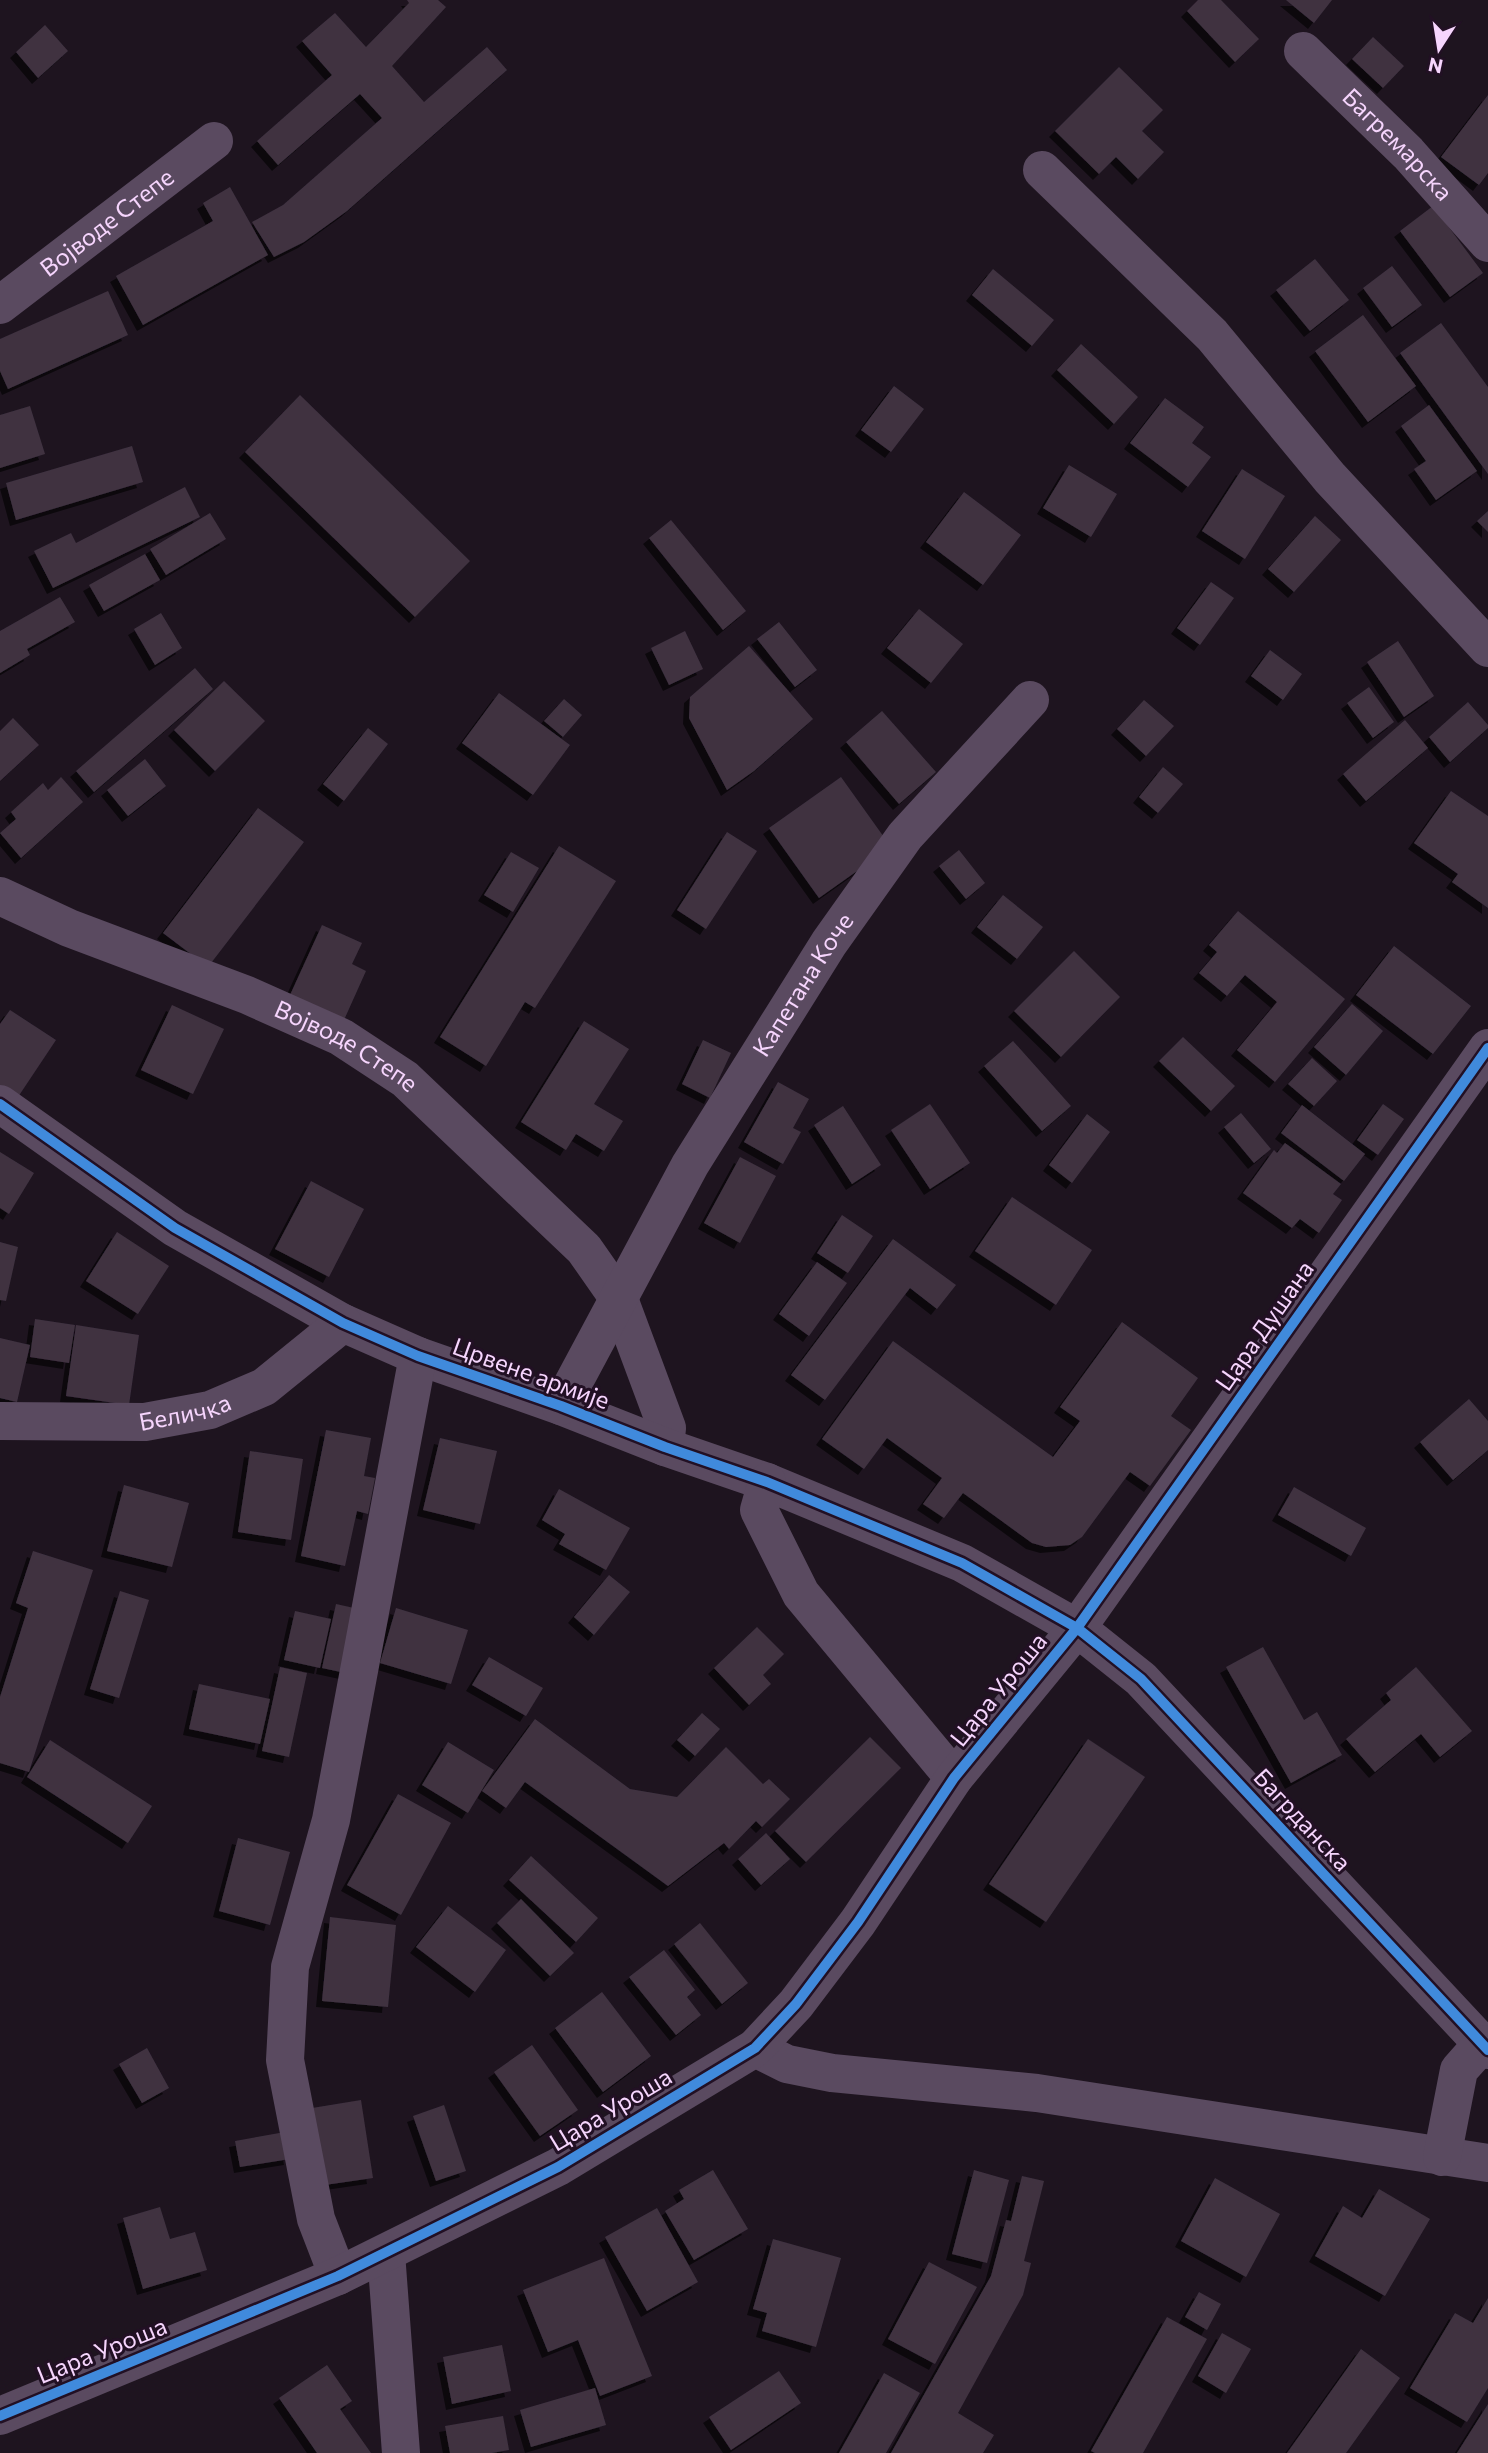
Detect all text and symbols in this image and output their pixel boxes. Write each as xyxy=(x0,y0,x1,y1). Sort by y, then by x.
north arrow xyxy=(1404,14,1474,84)
text: N xyxy=(1426,53,1445,79)
street label: Багремарска xyxy=(1337,82,1459,206)
street label: Војводе Степе xyxy=(34,161,179,282)
street label: Капетана Коче xyxy=(746,907,859,1061)
street label: Војводе Степе xyxy=(270,993,425,1097)
street label: Цара Душана xyxy=(1208,1255,1319,1395)
street label: Црвене армије xyxy=(449,1331,614,1414)
street label: Беличка xyxy=(136,1387,235,1436)
street label: Цара Уроша xyxy=(943,1627,1052,1752)
street label: Багрданска xyxy=(1248,1762,1358,1876)
street label: Цара Уроша xyxy=(544,2061,677,2157)
street label: Цара Уроша xyxy=(32,2310,171,2389)

